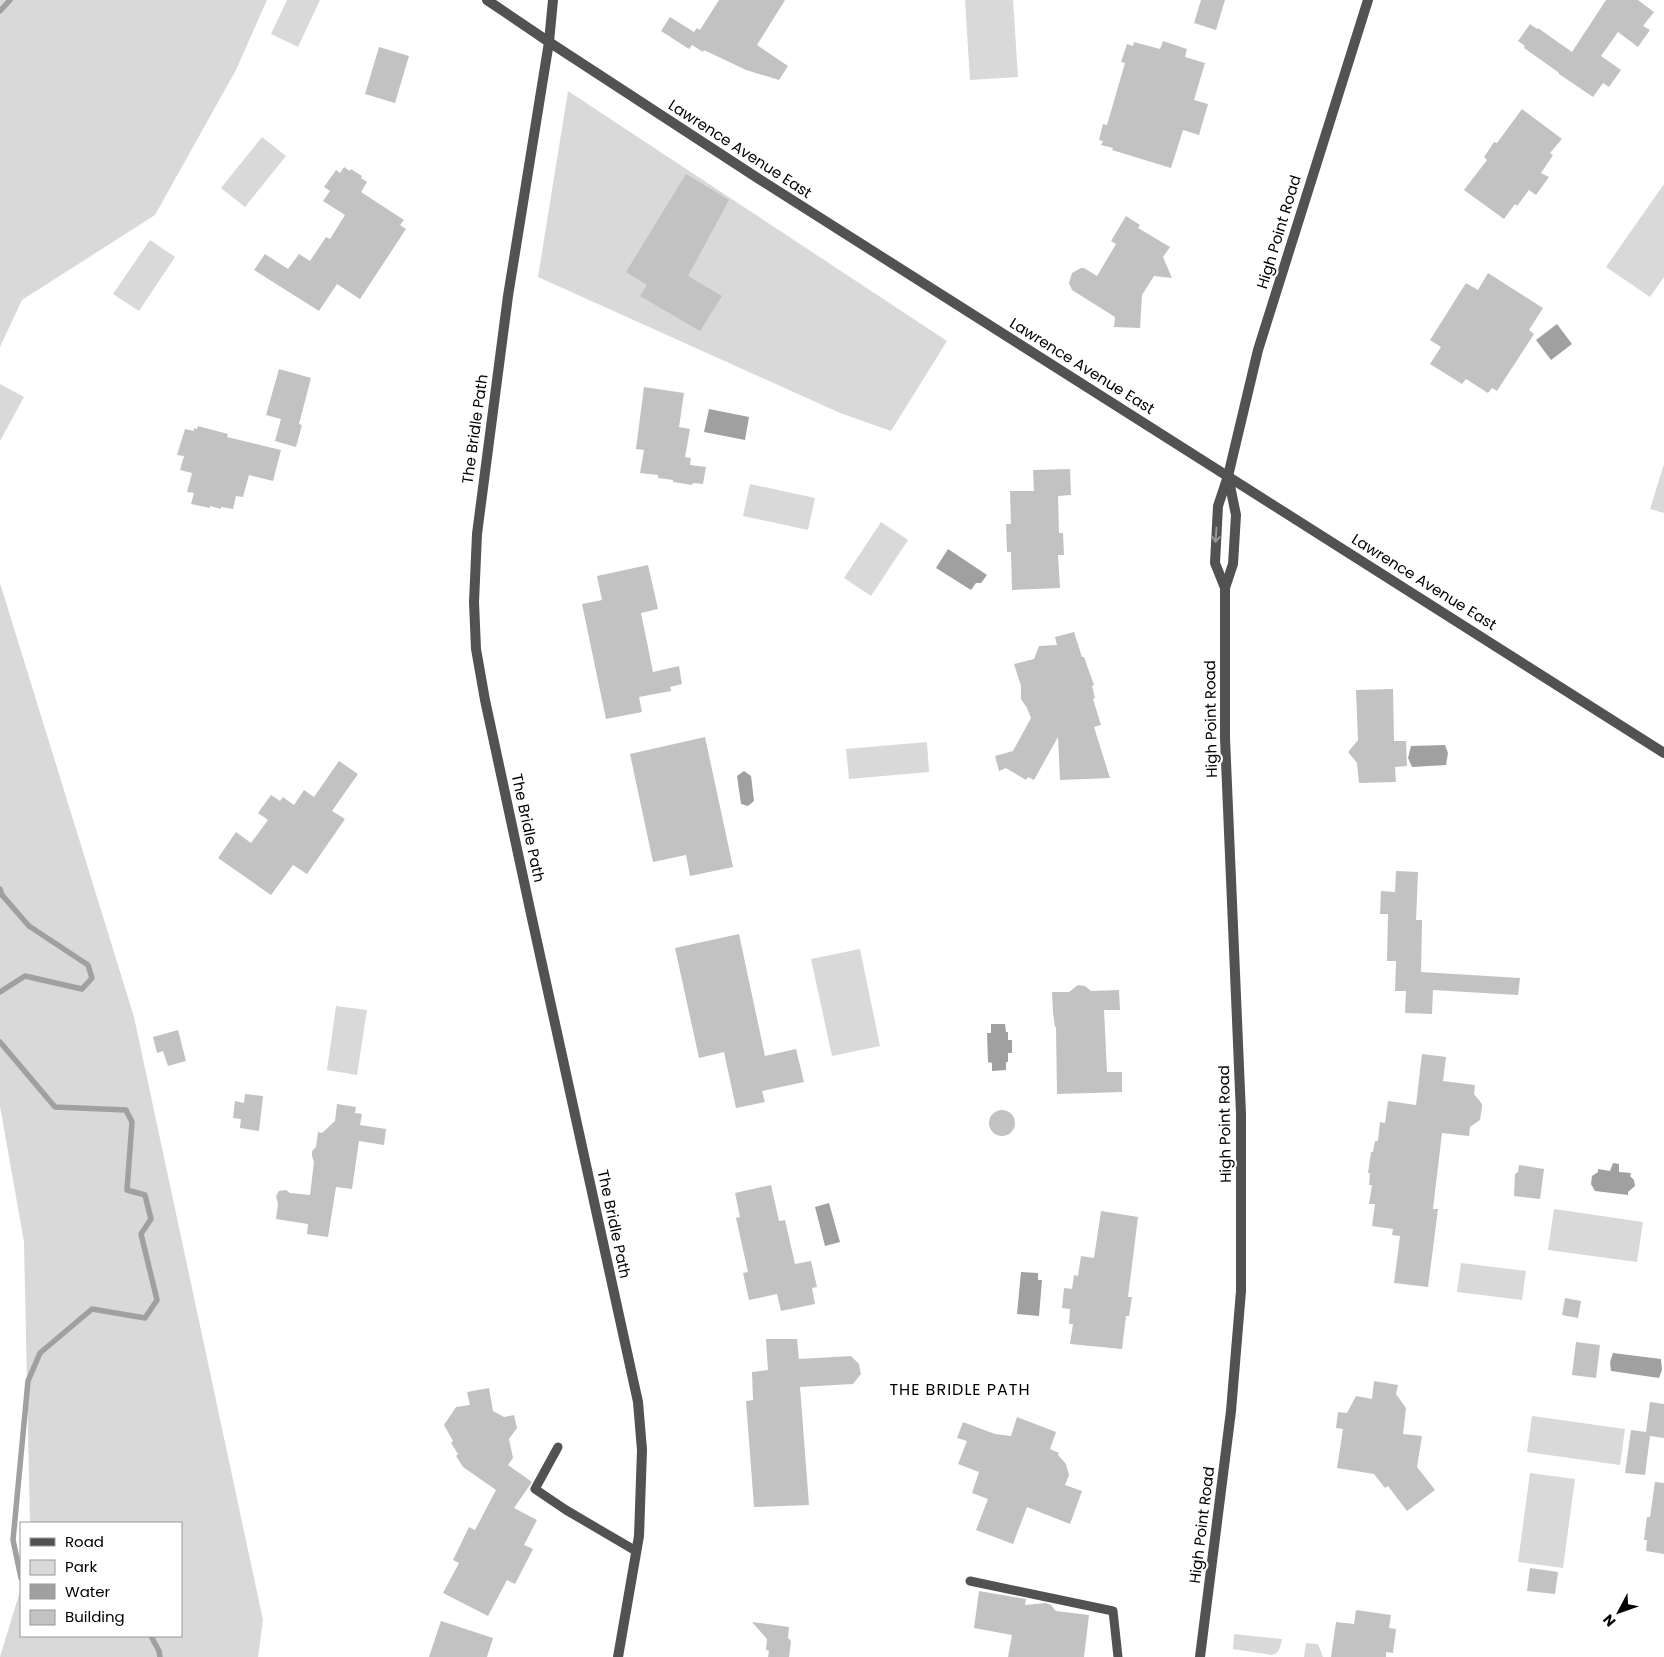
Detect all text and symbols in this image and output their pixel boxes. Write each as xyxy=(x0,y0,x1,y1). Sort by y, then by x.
street label: Lawrence Avenue East xyxy=(664,94,816,203)
street label: High Point Road xyxy=(1251,172,1306,291)
street label: Lawrence Avenue East xyxy=(1006,312,1159,419)
street label: The Bridle Path xyxy=(456,373,493,485)
one-way arrow xyxy=(1212,526,1221,542)
street label: Lawrence Avenue East xyxy=(1348,528,1501,635)
street label: High Point Road xyxy=(1199,660,1222,778)
street label: The Bridle Path xyxy=(507,772,550,884)
street label: High Point Road xyxy=(1213,1065,1236,1183)
street label: The Bridle Path xyxy=(593,1168,636,1280)
district label: THE BRIDLE PATH xyxy=(889,1378,1031,1401)
street label: High Point Road xyxy=(1184,1465,1219,1585)
legend xyxy=(20,1522,182,1637)
text: Road xyxy=(65,1531,104,1552)
text: Park xyxy=(65,1556,97,1577)
text: Water xyxy=(65,1581,111,1602)
north arrow xyxy=(1594,1587,1644,1637)
text: Building xyxy=(65,1606,125,1627)
text: N xyxy=(1598,1610,1620,1631)

